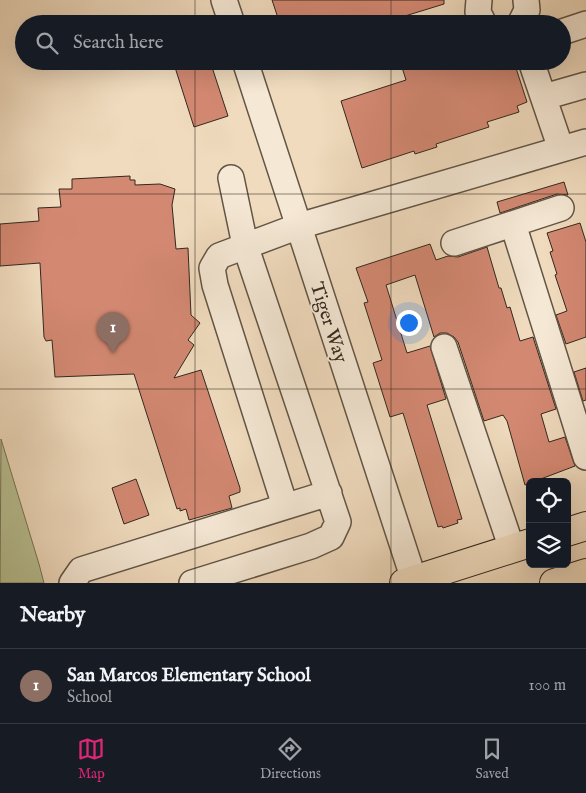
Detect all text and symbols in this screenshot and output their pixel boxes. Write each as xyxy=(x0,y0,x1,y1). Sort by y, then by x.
search box xyxy=(15,15,571,70)
icon: search xyxy=(33,29,61,57)
text: Search here xyxy=(73,31,164,55)
street label: Tiger Way xyxy=(304,279,353,367)
your location xyxy=(396,310,422,336)
pin: 1 xyxy=(97,312,129,353)
map controls xyxy=(526,478,571,568)
button: locate xyxy=(526,478,571,523)
button: layers xyxy=(526,523,571,568)
text: Nearby xyxy=(20,602,85,629)
text: San Marcos Elementary School xyxy=(67,664,311,688)
text: 1 xyxy=(33,676,39,696)
text: 100 m xyxy=(529,676,566,696)
text: School xyxy=(67,688,112,708)
tab: Map xyxy=(77,735,105,783)
tab: Directions xyxy=(260,735,321,783)
tab: Saved xyxy=(476,735,509,783)

